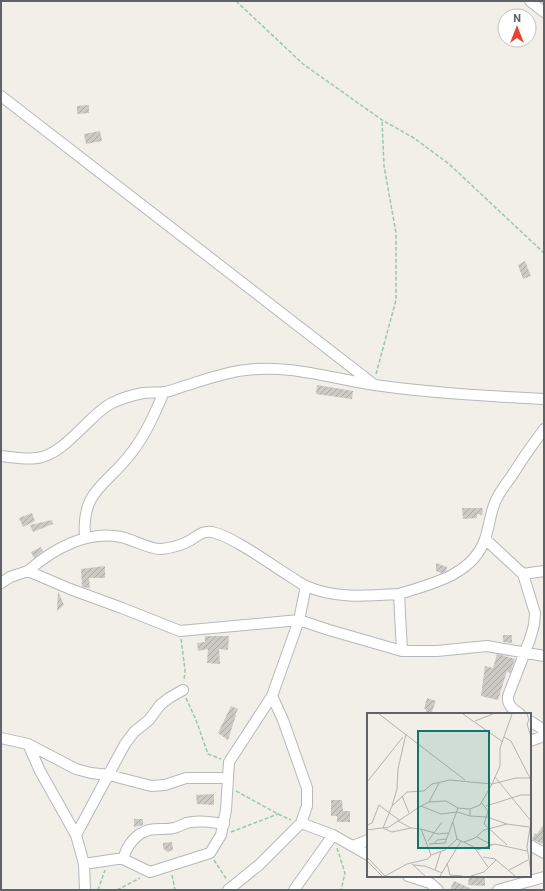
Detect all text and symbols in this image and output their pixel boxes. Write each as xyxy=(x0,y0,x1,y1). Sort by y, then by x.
north arrow xyxy=(497,8,537,48)
text: N xyxy=(513,12,521,25)
inset map xyxy=(367,713,531,877)

